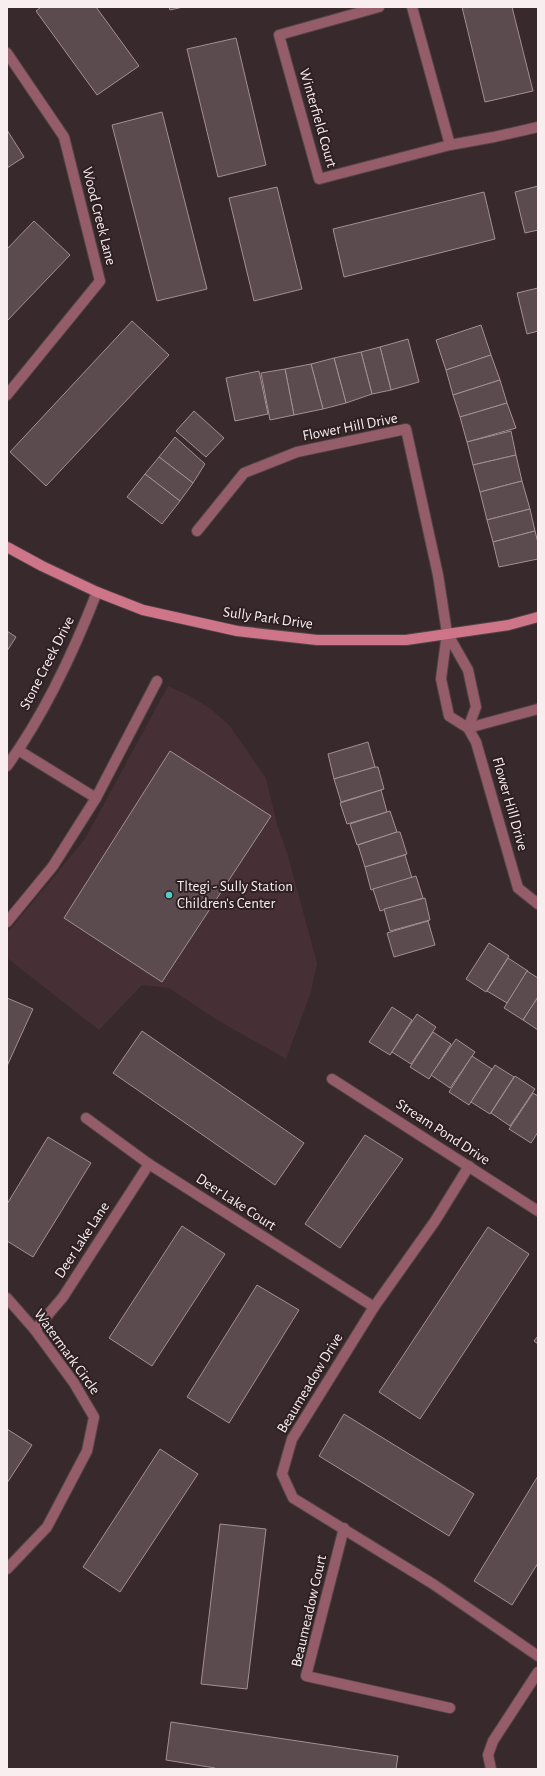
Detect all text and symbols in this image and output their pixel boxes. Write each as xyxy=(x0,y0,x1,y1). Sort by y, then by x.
street label: Winterfield Court xyxy=(297,67,339,169)
street label: Wood Creek Lane xyxy=(80,165,118,267)
street label: Flower Hill Drive xyxy=(301,410,399,444)
street label: Sully Park Drive xyxy=(222,604,314,632)
street label: Stone Creek Drive xyxy=(17,614,77,712)
street label: Flower Hill Drive xyxy=(489,756,531,853)
place label: Tltegi - Sully Station Children's Center xyxy=(177,879,293,911)
marker: Tltegi - Sully Station Children's Center xyxy=(164,890,174,900)
street label: Stream Pond Drive xyxy=(393,1096,493,1168)
street label: Deer Lake Court xyxy=(193,1171,279,1233)
street label: Deer Lake Lane xyxy=(52,1199,112,1281)
street label: Watermark Circle xyxy=(31,1307,103,1398)
street label: Beaumeadow Drive xyxy=(274,1330,346,1436)
street label: Beaumeadow Court xyxy=(289,1553,329,1669)

